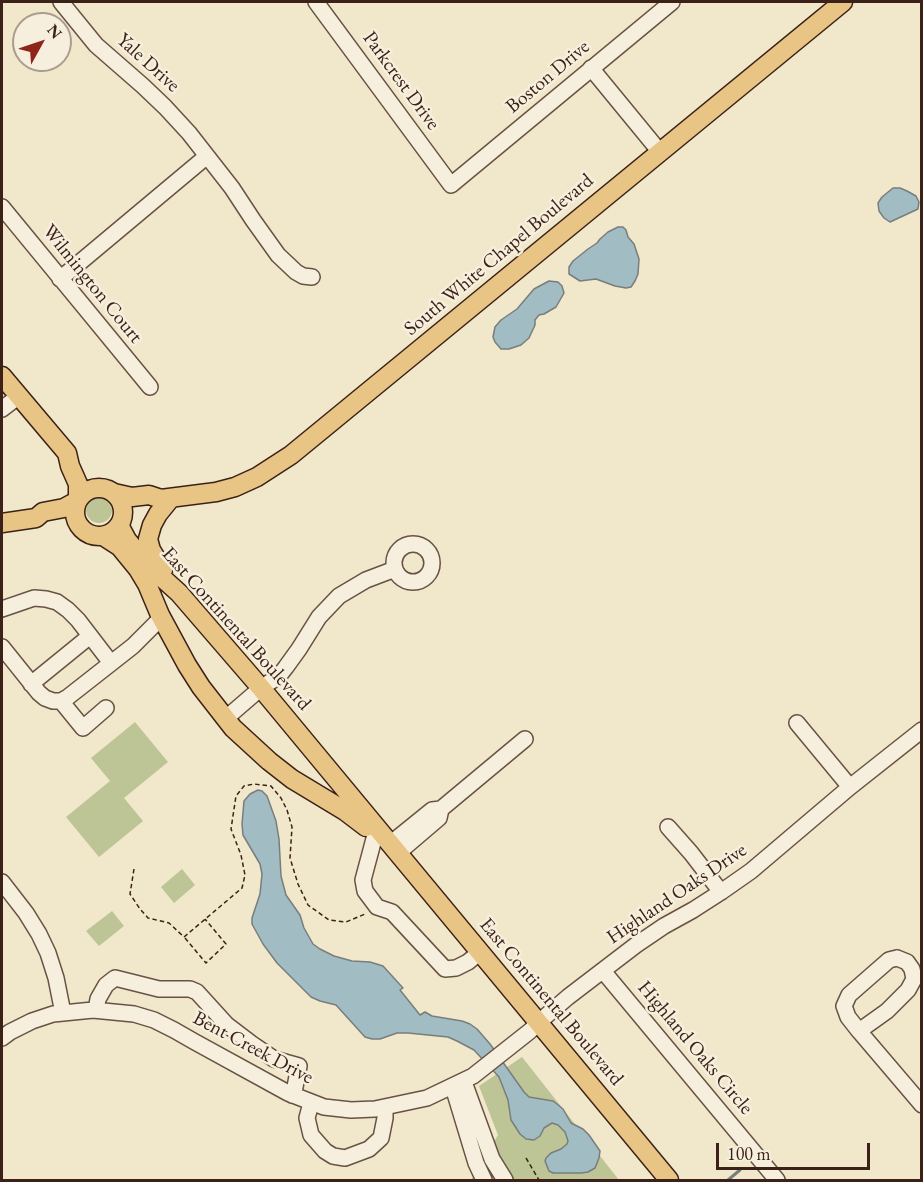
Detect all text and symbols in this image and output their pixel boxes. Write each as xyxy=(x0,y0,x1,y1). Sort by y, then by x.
north arrow xyxy=(12,12,72,72)
text: N xyxy=(42,20,67,43)
street label: Parkcrest Drive xyxy=(357,27,445,135)
street label: Yale Drive xyxy=(111,28,185,98)
street label: Boston Drive xyxy=(501,35,595,119)
street label: South White Chapel Boulevard xyxy=(400,169,598,341)
street label: Wilmington Court xyxy=(37,220,147,348)
street label: East Continental Boulevard xyxy=(156,542,316,716)
street label: Highland Oaks Drive xyxy=(603,838,751,950)
street label: East Continental Boulevard xyxy=(474,913,628,1091)
street label: Highland Oaks Circle xyxy=(632,976,758,1120)
street label: Bent Creek Drive xyxy=(189,1006,317,1090)
scale bar xyxy=(719,1131,874,1169)
text: 100 m xyxy=(727,1142,771,1165)

